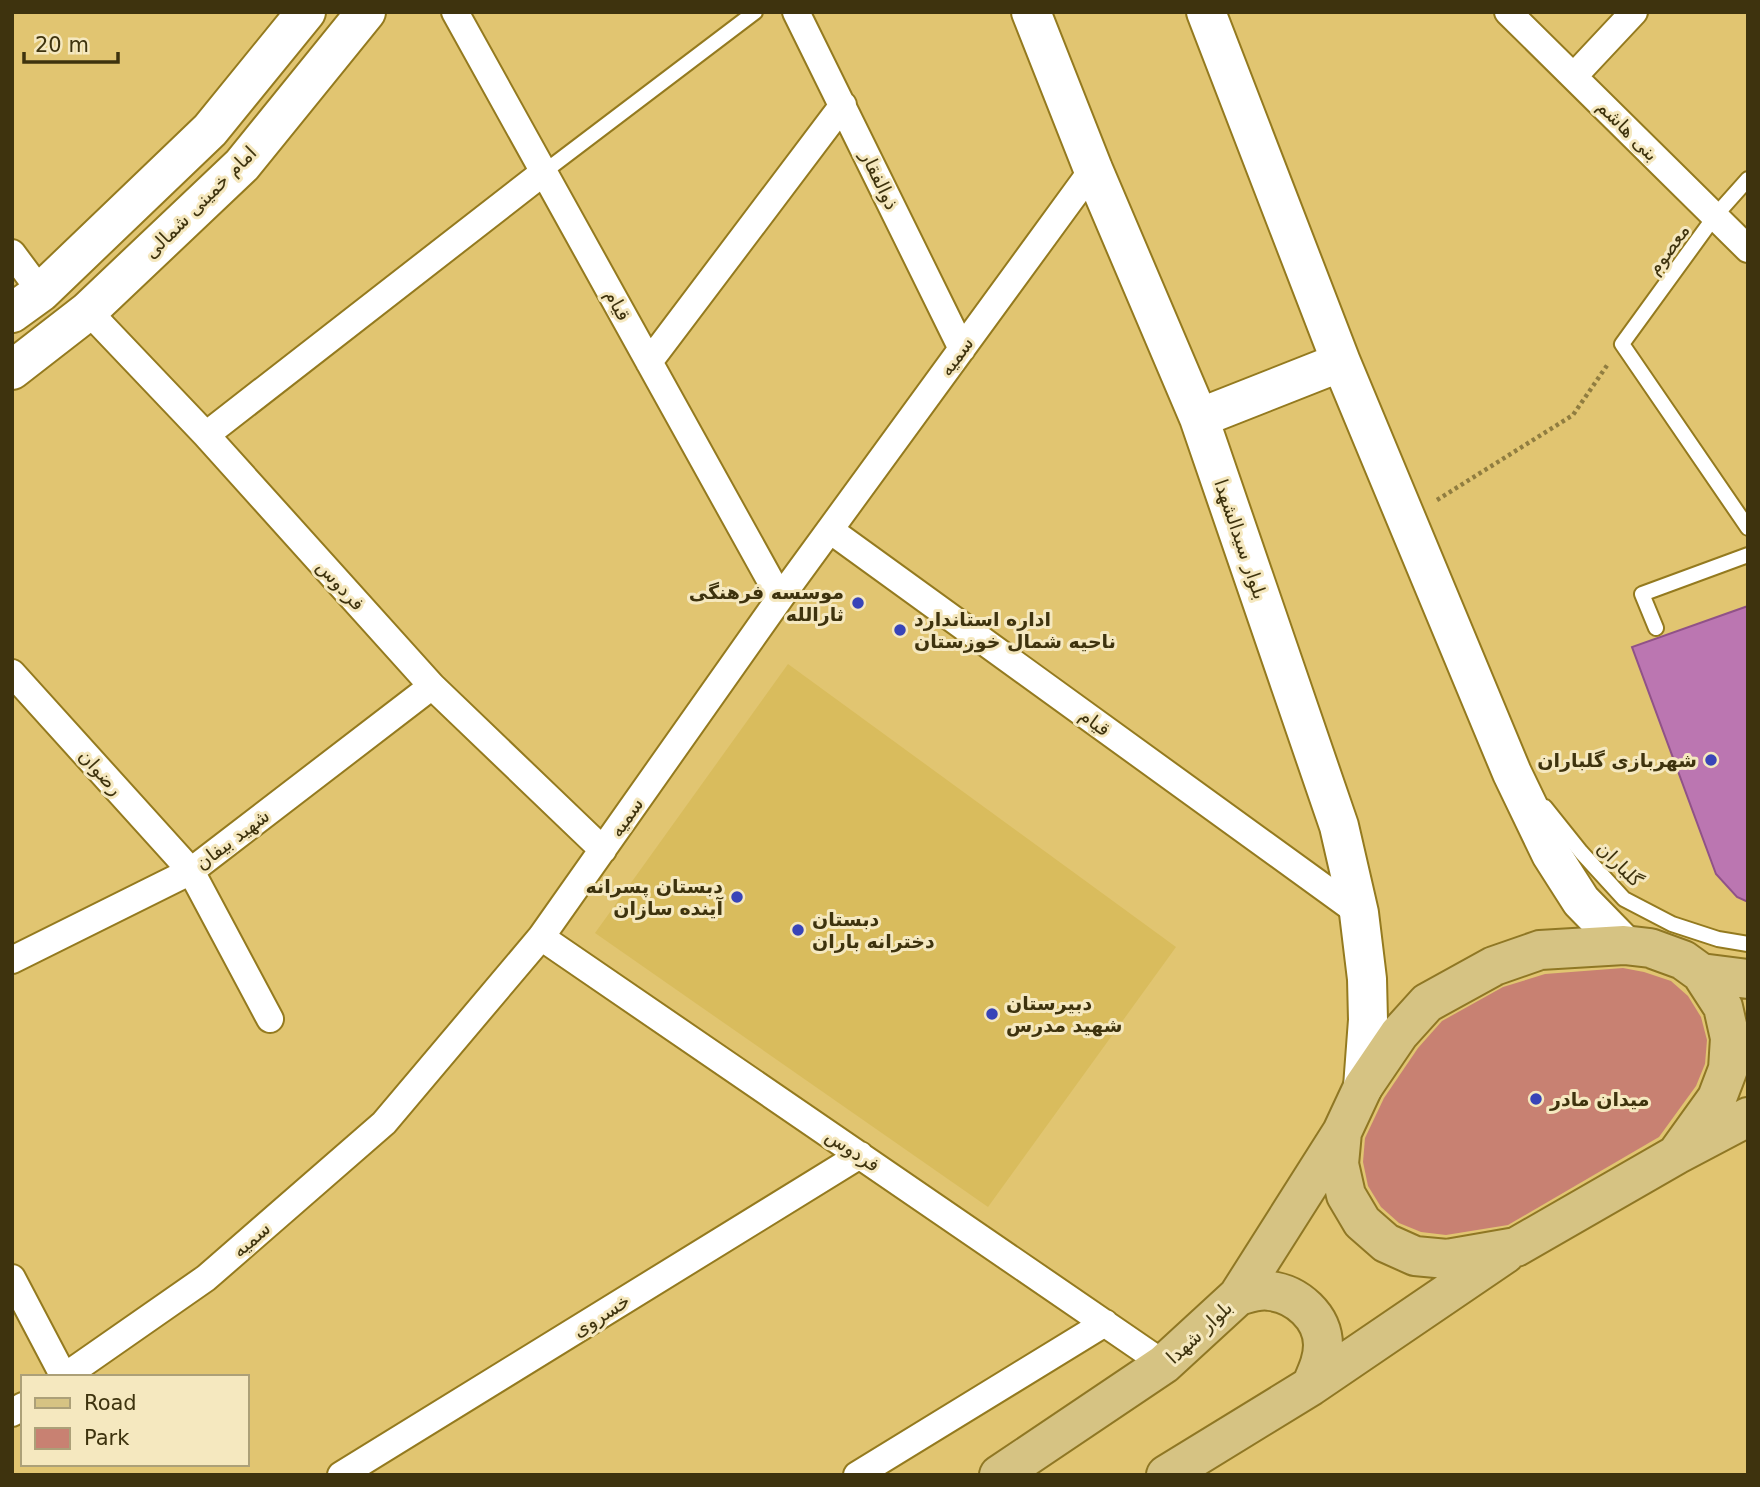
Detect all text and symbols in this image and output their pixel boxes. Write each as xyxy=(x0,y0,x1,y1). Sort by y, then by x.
scale bar xyxy=(24,21,119,65)
text: 20 m xyxy=(35,33,89,57)
street label: بنی هاشم xyxy=(1592,95,1663,166)
street label: امام خمینی شمالی xyxy=(139,141,261,263)
street label: ذوالفقار xyxy=(855,146,904,214)
street label: معصوم xyxy=(1642,219,1695,279)
street label: قیام xyxy=(600,286,635,325)
street label: سمیه xyxy=(935,332,977,380)
street label: بلوار سیدالشهدا xyxy=(1209,476,1272,602)
street label: فردوس xyxy=(312,555,369,615)
place label: موسسه فرهنگی ثارالله xyxy=(689,581,844,626)
marker: موسسه فرهنگی ثارالله xyxy=(850,595,866,611)
place label: اداره استاندارد ناحیه شمال خوزستان xyxy=(914,608,1116,653)
marker: اداره استاندارد ناحیه شمال خوزستان xyxy=(892,622,908,638)
street label: قیام xyxy=(1075,704,1115,741)
street label: رضوان xyxy=(74,744,127,800)
place label: شهربازی گلباران xyxy=(1537,749,1697,772)
marker: شهربازی گلباران xyxy=(1703,752,1719,768)
street label: سمیه xyxy=(605,793,647,841)
street label: شهید بیفان xyxy=(191,804,274,875)
street label: گلباران xyxy=(1592,837,1648,893)
place label: دبستان پسرانه آینده سازان xyxy=(586,875,723,920)
marker: دبستان پسرانه آینده سازان xyxy=(729,889,745,905)
place label: دبستان دخترانه باران xyxy=(812,908,935,953)
marker: دبستان دخترانه باران xyxy=(790,922,806,938)
place label: دبیرستان شهید مدرس xyxy=(1006,992,1122,1037)
marker: دبیرستان شهید مدرس xyxy=(984,1006,1000,1022)
place label: میدان مادر xyxy=(1549,1088,1649,1111)
marker: میدان مادر xyxy=(1528,1091,1544,1107)
street label: فردوس xyxy=(821,1124,884,1177)
street label: سمیه xyxy=(228,1217,274,1261)
street label: خسروی xyxy=(568,1289,634,1342)
street label: بلوار شهدا xyxy=(1162,1296,1237,1369)
legend xyxy=(21,1375,248,1466)
text: Road xyxy=(84,1391,137,1415)
text: Park xyxy=(84,1426,130,1450)

